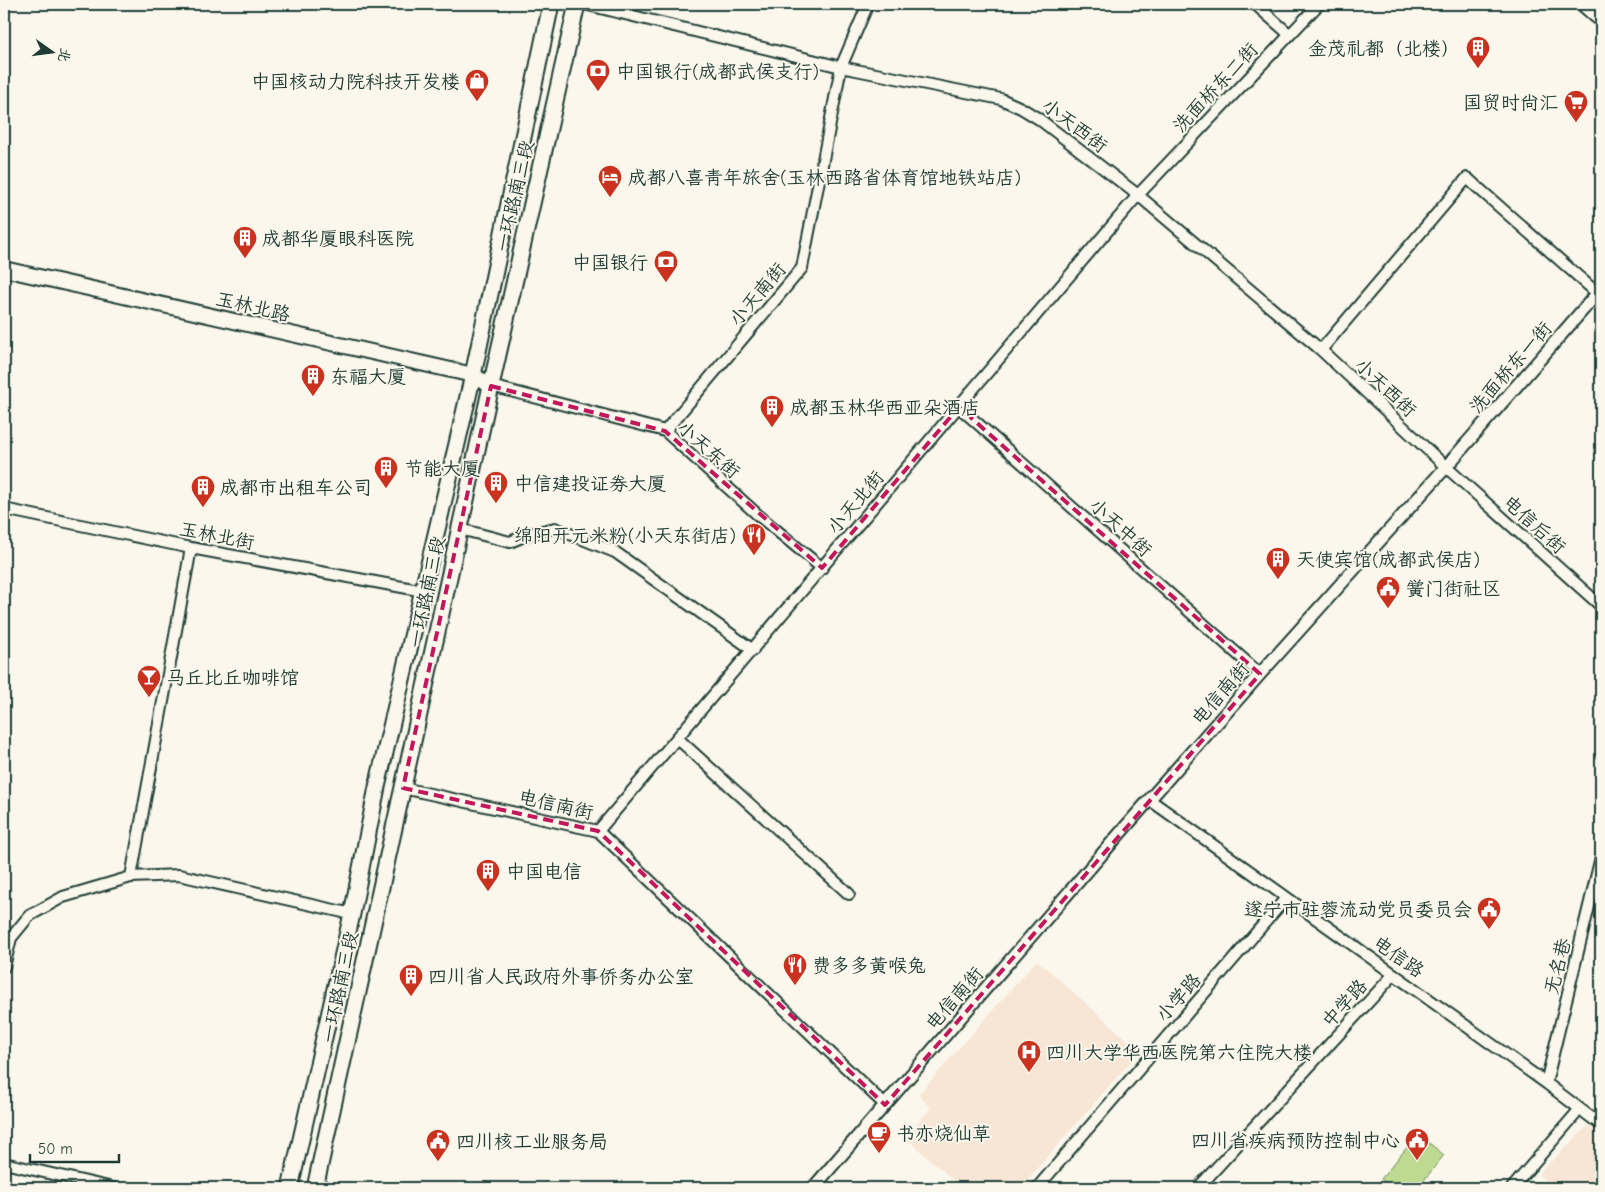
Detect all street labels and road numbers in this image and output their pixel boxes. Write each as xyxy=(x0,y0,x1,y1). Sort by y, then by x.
street label: 洗面桥东二街 xyxy=(1169,38,1263,137)
street label: 小天西街 xyxy=(1037,94,1111,157)
street label: 一环路南三段 xyxy=(491,138,539,254)
street label: 小天南街 xyxy=(725,258,791,331)
street label: 玉林北路 xyxy=(213,288,292,326)
street label: 洗面桥东一街 xyxy=(1465,317,1556,418)
street label: 小天西街 xyxy=(1350,354,1421,422)
street label: 小天东街 xyxy=(672,417,744,483)
street label: 小天北街 xyxy=(823,466,889,539)
street label: 电信后街 xyxy=(1499,491,1570,558)
street label: 小天中街 xyxy=(1085,494,1156,561)
street label: 玉林北街 xyxy=(177,518,256,554)
street label: 一环路南三段 xyxy=(404,534,450,650)
street label: 电信南街 xyxy=(1188,658,1254,730)
street label: 电信南街 xyxy=(516,786,595,824)
street label: 一环路南三段 xyxy=(317,929,363,1045)
street label: 电信路 xyxy=(1369,931,1428,982)
street label: 无名巷 xyxy=(1540,936,1576,997)
street label: 电信南街 xyxy=(922,963,988,1035)
street label: 小学路 xyxy=(1152,969,1206,1026)
street label: 中学路 xyxy=(1317,975,1372,1032)

